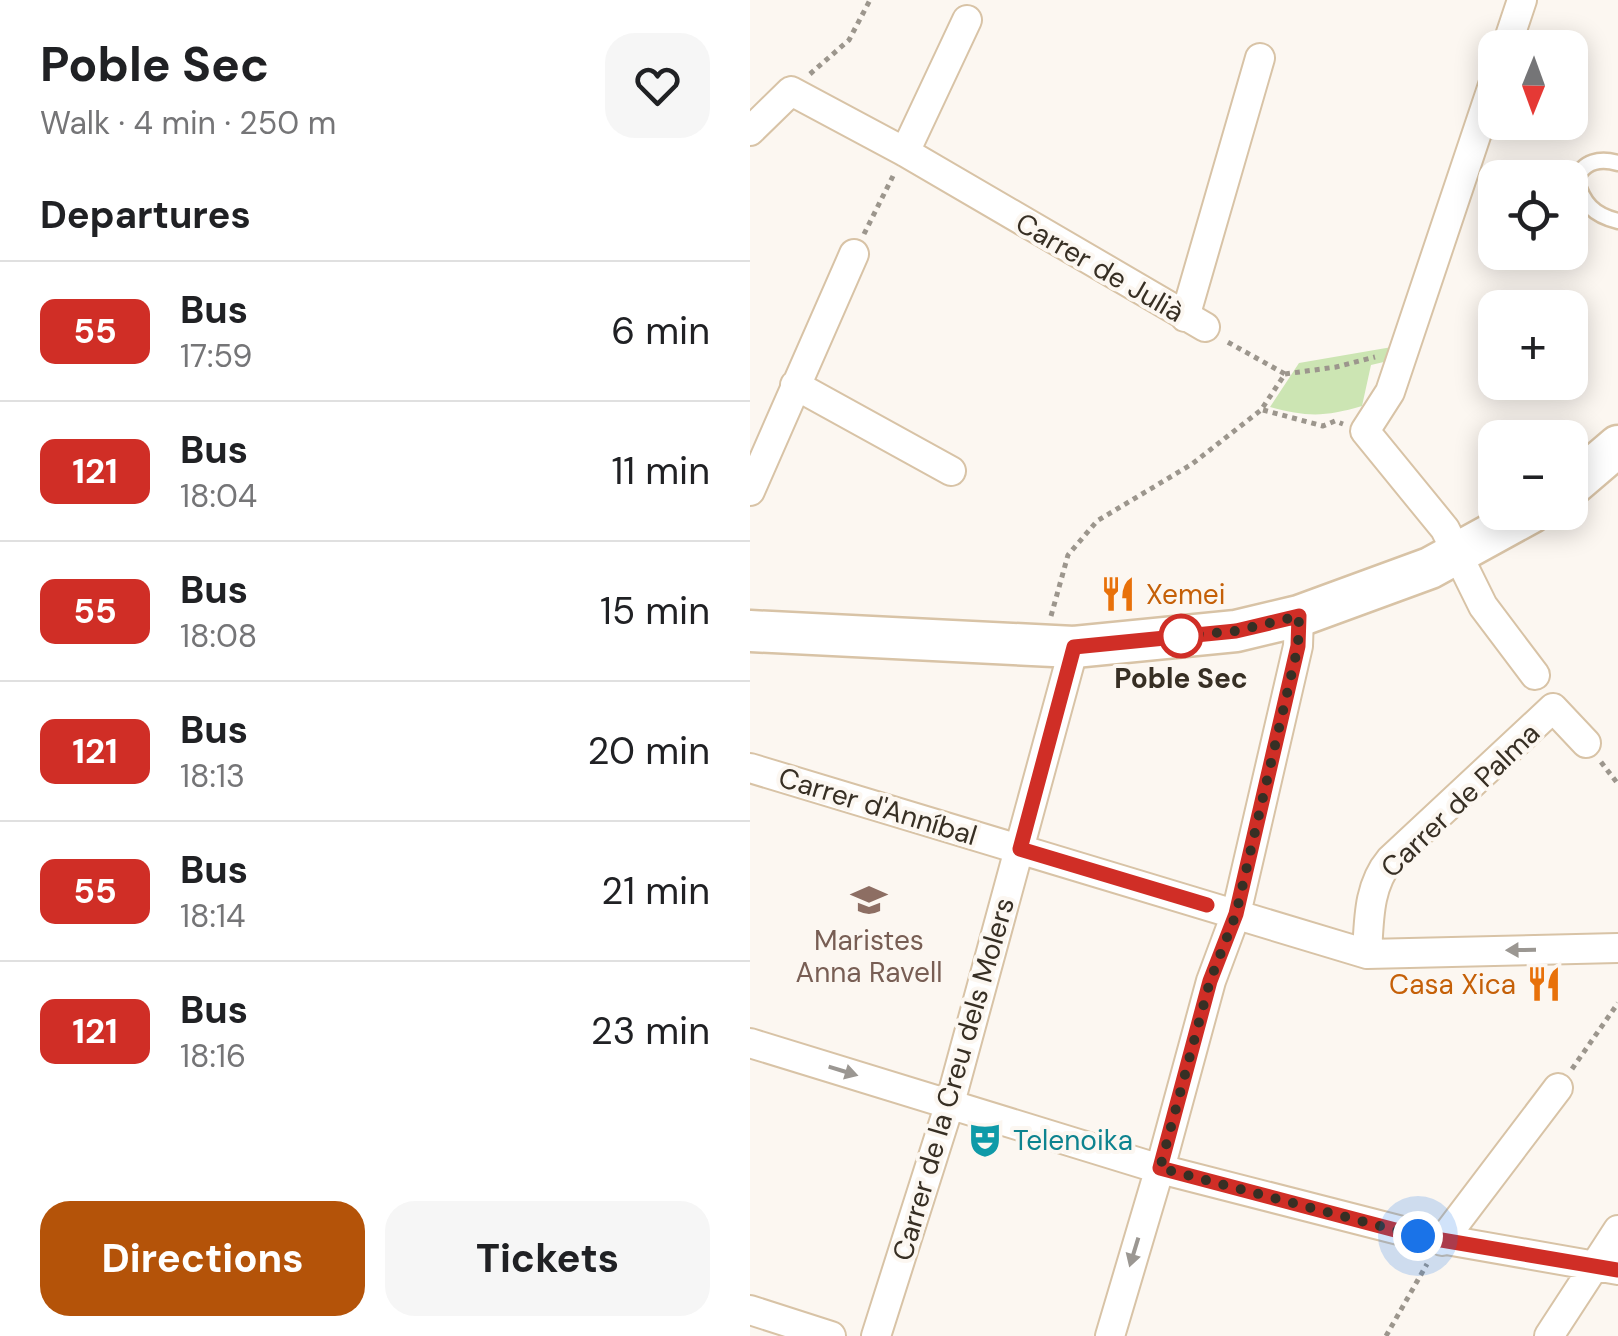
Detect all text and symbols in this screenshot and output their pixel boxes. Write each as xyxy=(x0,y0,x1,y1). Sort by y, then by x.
north arrow xyxy=(1478,30,1588,140)
map controls xyxy=(1478,30,1588,530)
text: Poble Sec xyxy=(40,33,269,96)
button: heart xyxy=(605,33,710,138)
text: Walk · 4 min · 250 m xyxy=(40,102,336,144)
button: locate xyxy=(1478,160,1588,270)
text: Departures xyxy=(40,190,251,240)
street label: Carrer de Julià xyxy=(1009,204,1191,331)
text: Bus xyxy=(180,285,248,335)
button: + xyxy=(1478,290,1588,400)
text: 6 min xyxy=(611,306,710,356)
text: 55 xyxy=(73,308,117,354)
text: 17:59 xyxy=(180,335,252,377)
button: − xyxy=(1478,420,1588,530)
text: Bus xyxy=(180,425,248,475)
text: 11 min xyxy=(611,446,710,496)
text: 121 xyxy=(72,448,118,494)
text: 18:04 xyxy=(180,475,257,517)
text: Bus xyxy=(180,565,248,615)
restaurant icon: Xemei xyxy=(1099,575,1137,613)
place label: Xemei xyxy=(1146,576,1226,613)
text: 15 min xyxy=(600,586,710,636)
text: 55 xyxy=(73,588,117,634)
text: 18:08 xyxy=(180,615,257,657)
marker: Poble Sec xyxy=(1160,615,1202,657)
place label: Poble Sec xyxy=(1114,660,1248,697)
text: Bus xyxy=(180,705,248,755)
street label: Carrer de Palma xyxy=(1373,715,1548,886)
text: 20 min xyxy=(588,726,710,776)
text: 121 xyxy=(72,728,118,774)
text: 18:13 xyxy=(180,755,245,797)
street label: Carrer d'Anníbal xyxy=(774,759,982,854)
text: Bus xyxy=(180,845,248,895)
text: 21 min xyxy=(601,866,710,916)
text: 55 xyxy=(73,868,117,914)
school or university icon: Maristes Anna Ravell xyxy=(850,881,888,919)
street label: Carrer de la Creu dels Molers xyxy=(884,893,1023,1265)
text: 18:14 xyxy=(180,895,245,937)
place label: Maristes Anna Ravell xyxy=(796,922,942,991)
one-way arrow xyxy=(1504,943,1536,959)
restaurant icon: Casa Xica xyxy=(1525,965,1563,1003)
place label: Casa Xica xyxy=(1389,966,1516,1003)
text: Bus xyxy=(180,985,248,1035)
text: 23 min xyxy=(591,1006,710,1056)
text: 121 xyxy=(72,1008,118,1054)
text: 18:16 xyxy=(180,1035,246,1077)
one-way arrow xyxy=(829,1064,859,1079)
theatre icon: Telenoika xyxy=(966,1121,1004,1159)
place label: Telenoika xyxy=(1013,1122,1133,1159)
button: Directions xyxy=(40,1201,365,1316)
button: Tickets xyxy=(385,1201,710,1316)
your location xyxy=(1393,1211,1443,1261)
one-way arrow xyxy=(1126,1237,1142,1268)

